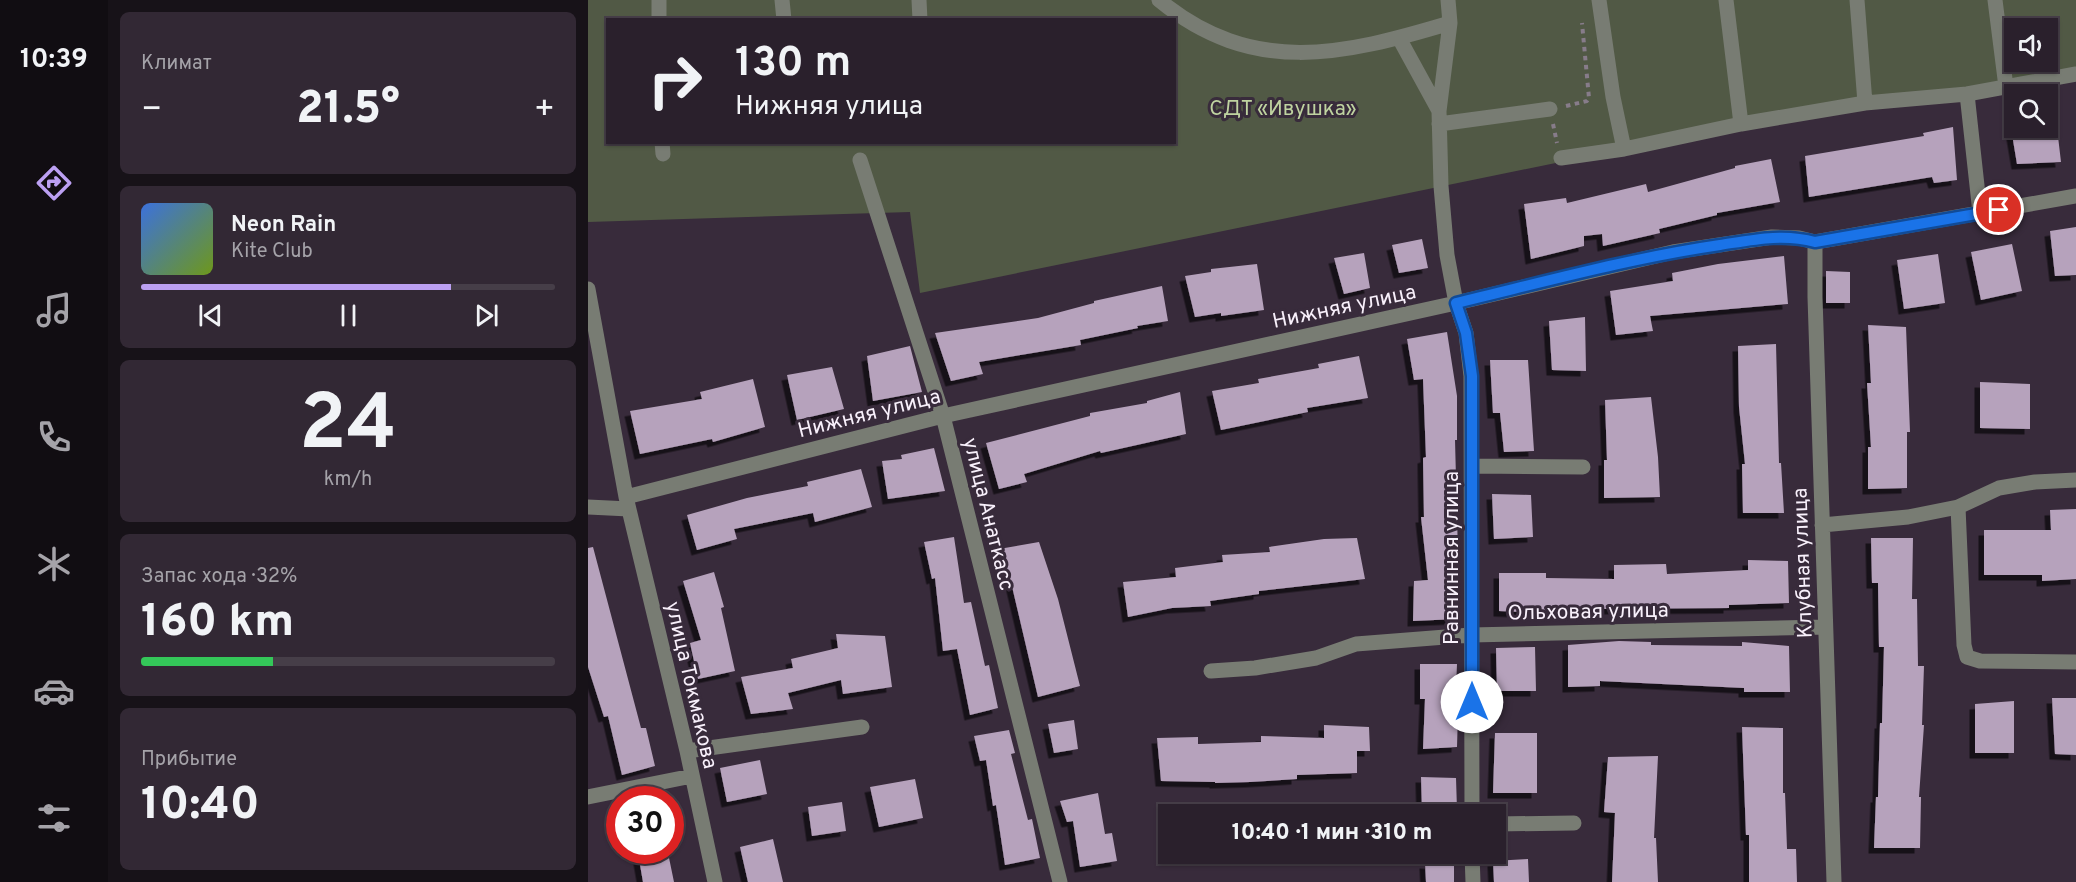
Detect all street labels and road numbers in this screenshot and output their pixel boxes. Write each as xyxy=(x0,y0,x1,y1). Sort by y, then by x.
street label: Нижняя улица xyxy=(1270,279,1419,336)
street label: Нижняя улица xyxy=(795,384,944,445)
street label: улица Анаткасс xyxy=(956,435,1020,594)
street label: Равнинная улица xyxy=(1439,471,1466,645)
street label: Клубная улица xyxy=(1787,487,1820,639)
street label: Ольховая улица xyxy=(1507,598,1669,627)
street label: улица Токмакова xyxy=(658,599,723,772)

